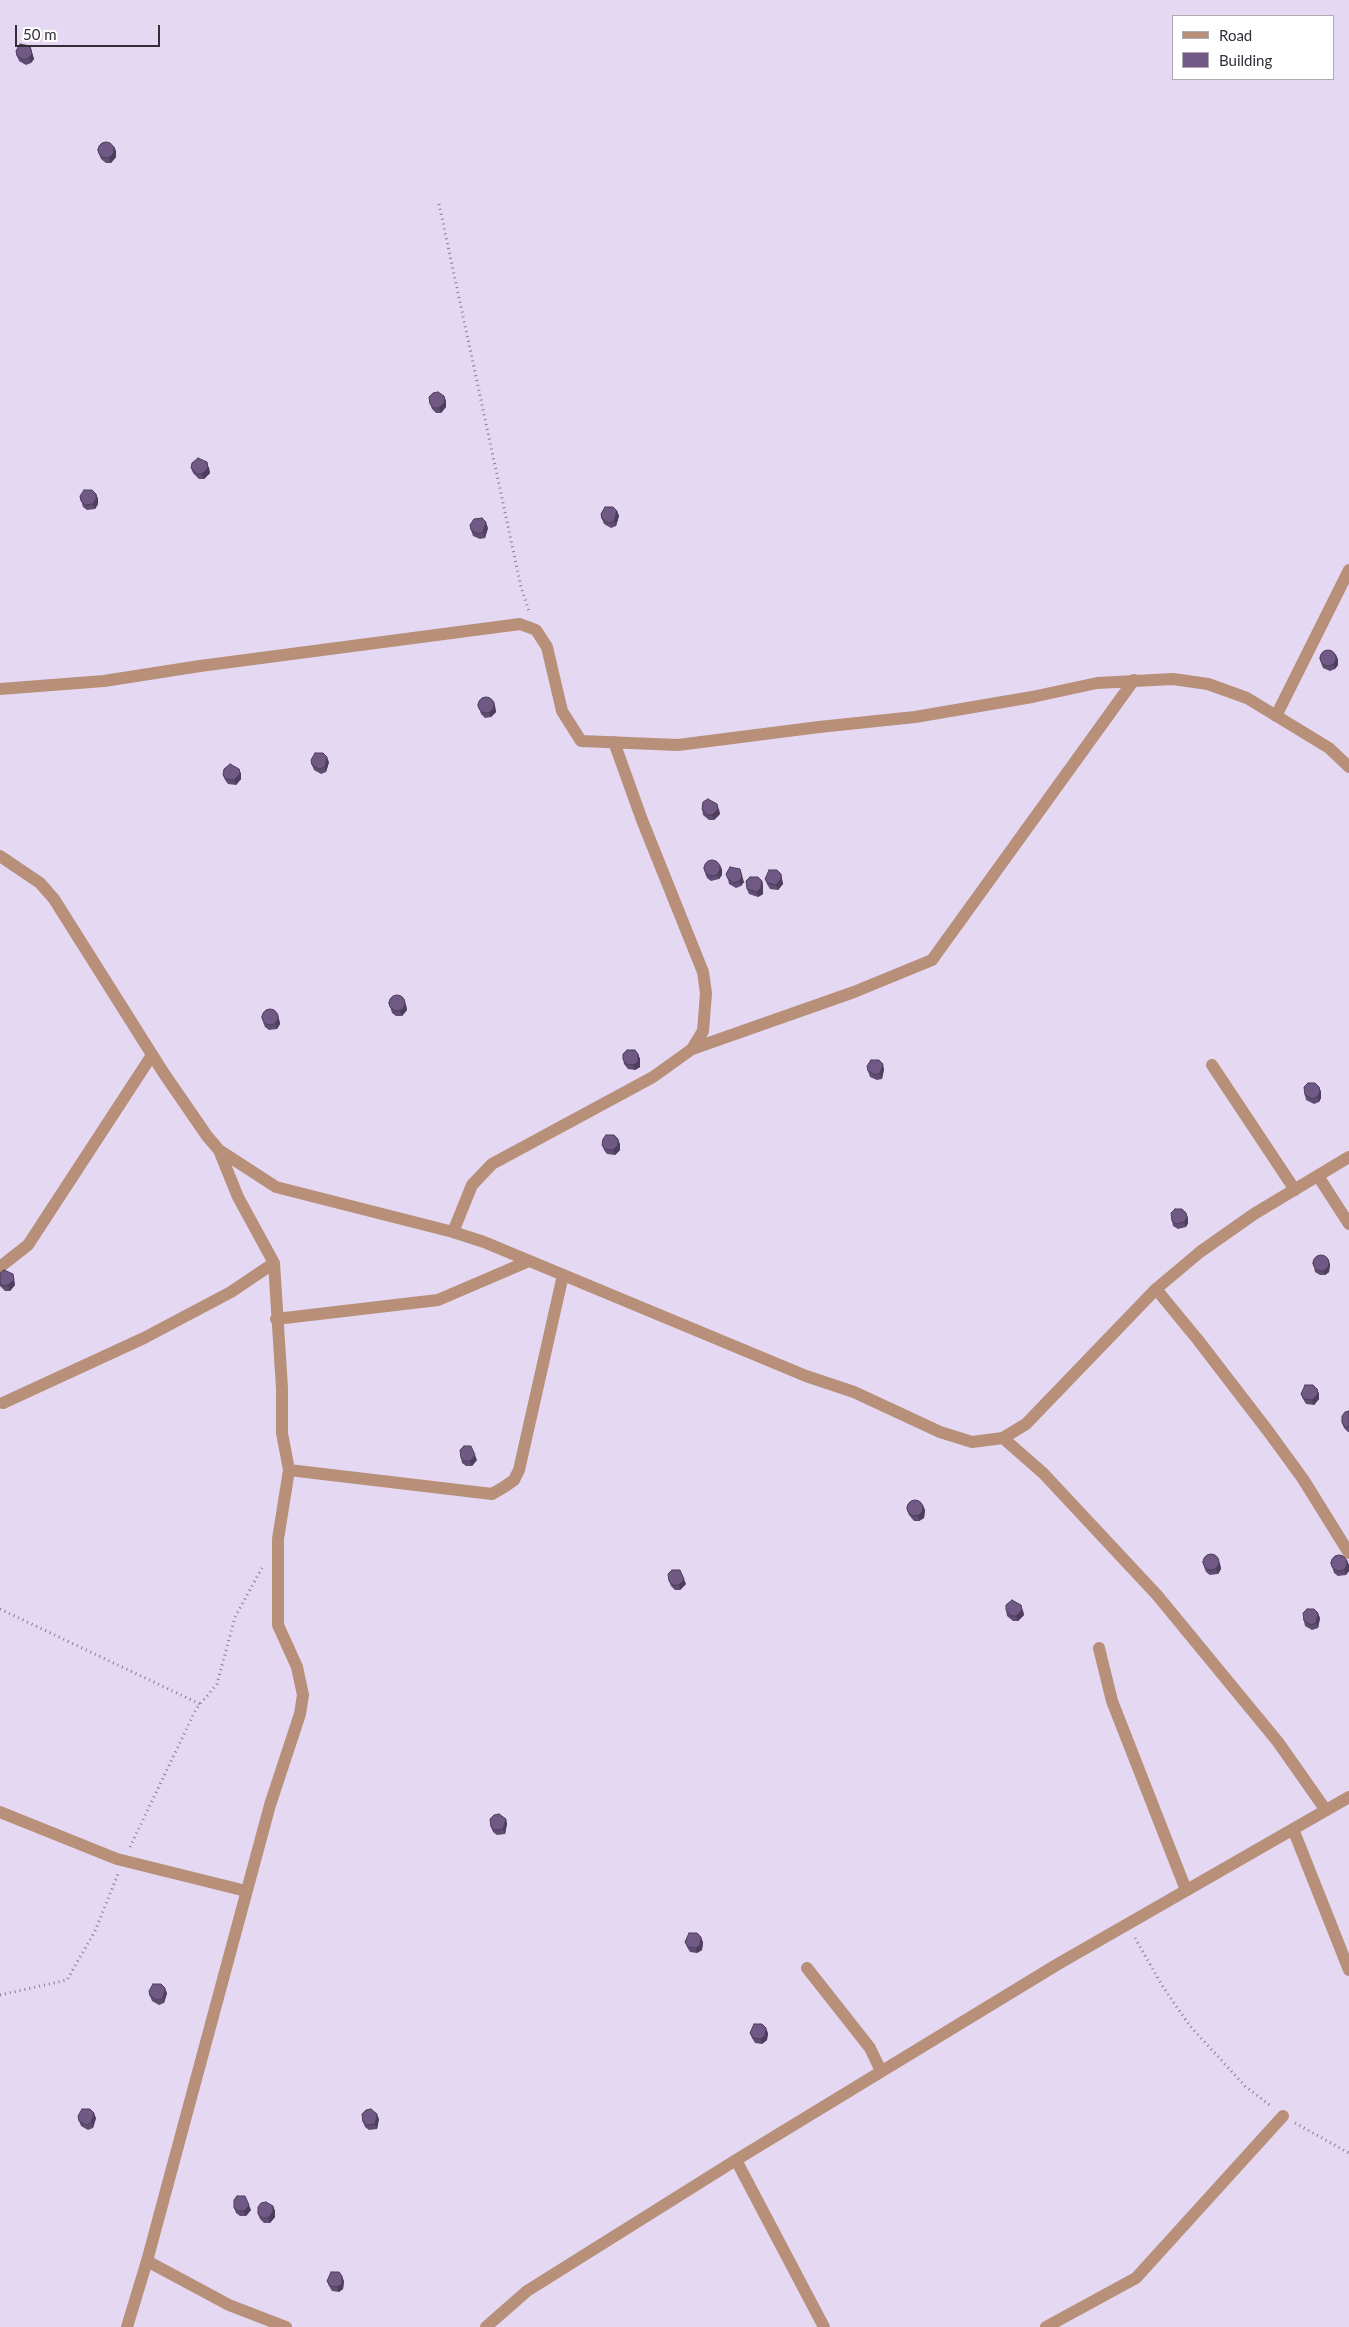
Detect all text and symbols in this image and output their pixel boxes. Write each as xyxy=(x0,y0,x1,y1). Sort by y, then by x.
scale bar xyxy=(18,15,162,47)
legend xyxy=(1172,15,1334,80)
text: 50 m xyxy=(23,25,57,43)
text: Road xyxy=(1219,26,1252,44)
text: Building xyxy=(1219,51,1272,69)

